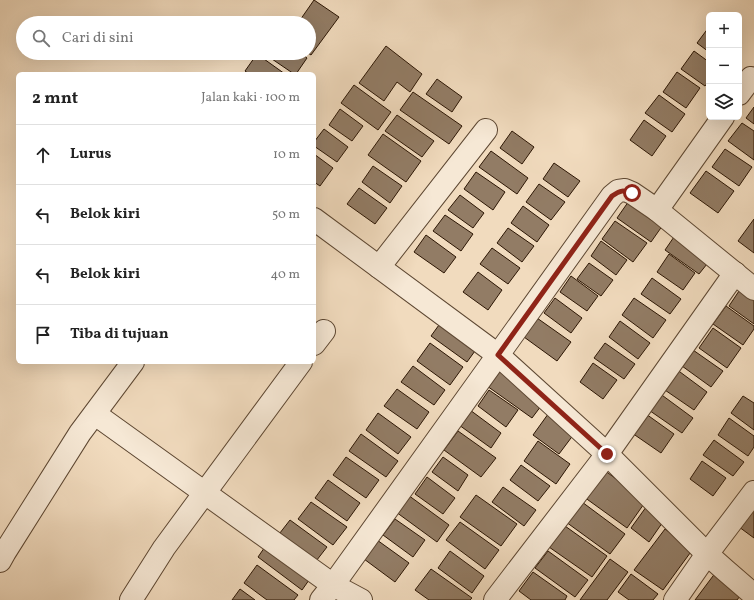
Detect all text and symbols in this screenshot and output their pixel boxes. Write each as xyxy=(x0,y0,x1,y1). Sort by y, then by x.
map controls xyxy=(706,12,742,120)
button: + xyxy=(706,12,742,48)
search box xyxy=(16,16,316,60)
icon: search xyxy=(30,27,52,49)
text: Cari di sini xyxy=(62,28,133,49)
button: − xyxy=(706,48,742,84)
button: layers xyxy=(706,84,742,120)
text: 2 mnt xyxy=(32,87,78,110)
text: Jalan kaki · 100 m xyxy=(201,89,300,107)
icon: ahead xyxy=(32,144,54,166)
text: Lurus xyxy=(70,144,111,165)
text: 10 m xyxy=(273,146,300,164)
route start xyxy=(623,184,641,202)
icon: left xyxy=(32,204,54,226)
text: Belok kiri xyxy=(70,204,140,225)
text: 50 m xyxy=(272,206,300,224)
icon: left xyxy=(32,264,54,286)
text: Belok kiri xyxy=(70,264,140,285)
text: 40 m xyxy=(271,266,300,284)
icon: arrive xyxy=(32,324,54,346)
text: Tiba di tujuan xyxy=(70,324,169,345)
route end xyxy=(598,445,616,463)

